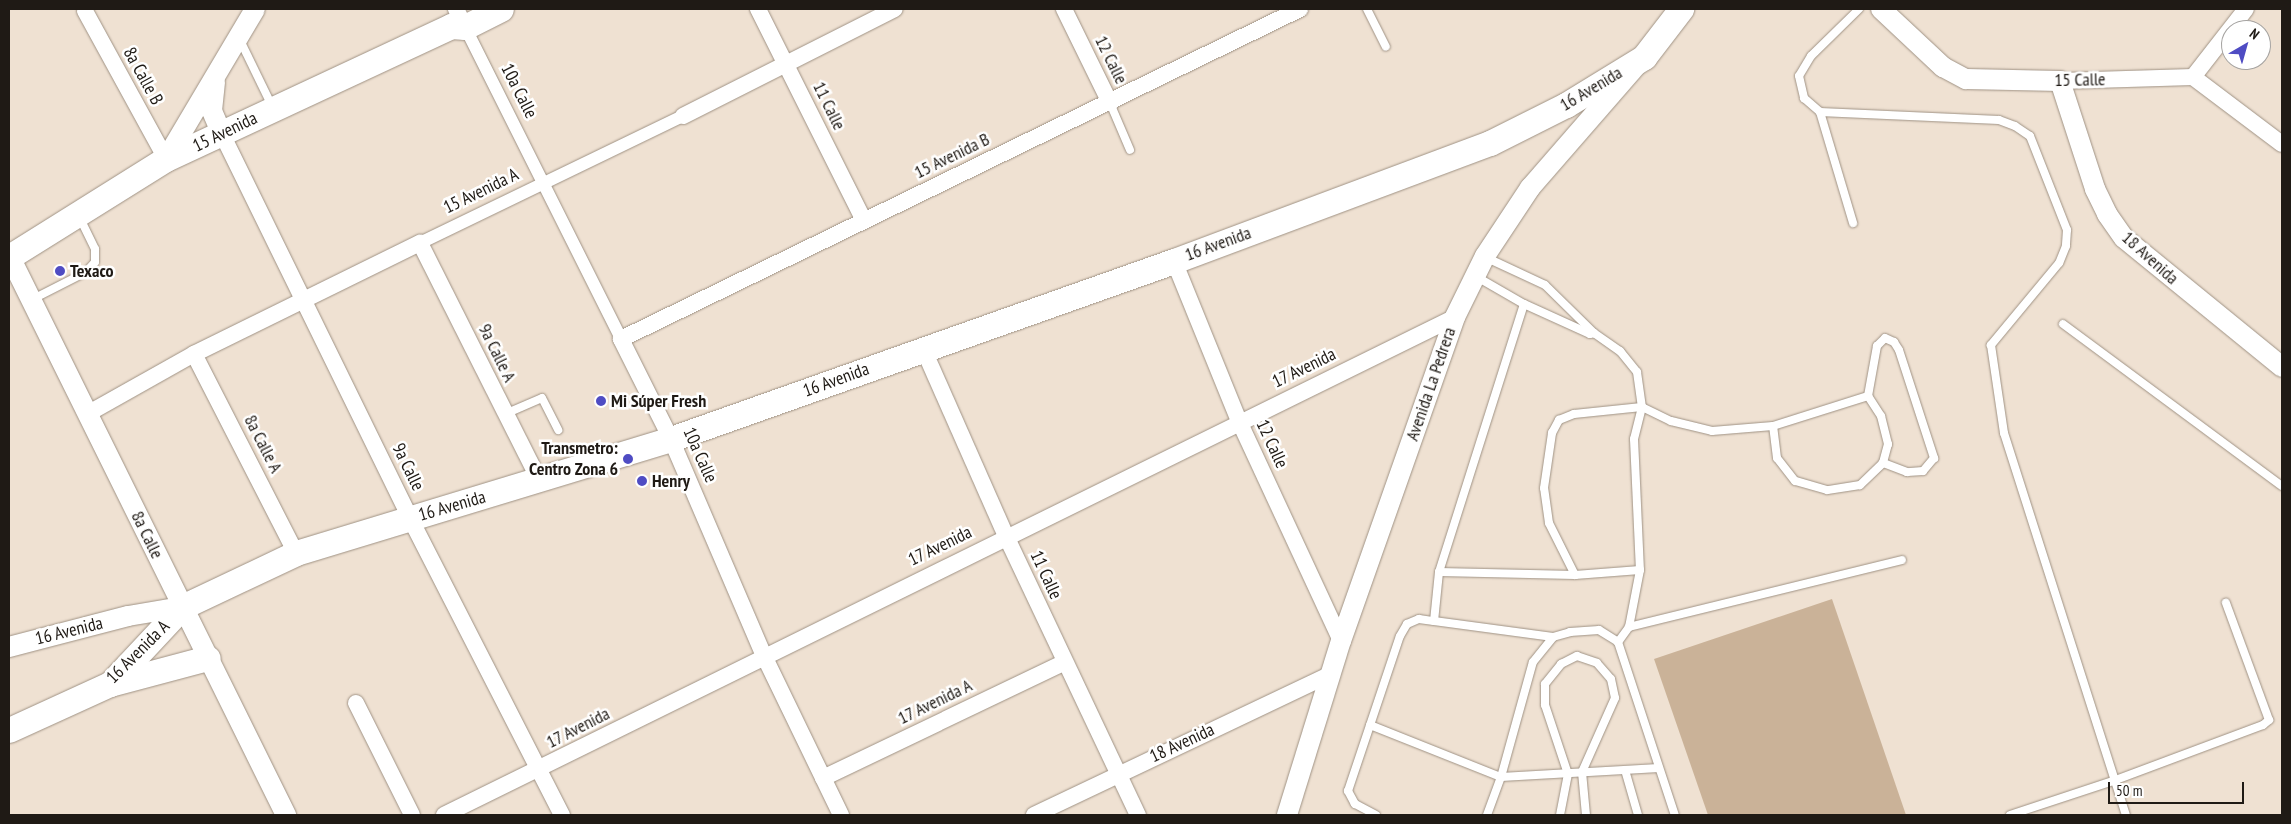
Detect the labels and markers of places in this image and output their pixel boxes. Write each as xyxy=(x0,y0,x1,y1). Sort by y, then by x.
place label: Texaco xyxy=(70,260,113,282)
marker: Texaco xyxy=(54,265,66,277)
place label: Mi Súper Fresh xyxy=(611,390,706,412)
marker: Mi Súper Fresh xyxy=(595,395,607,407)
place label: Transmetro: Centro Zona 6 xyxy=(529,438,618,480)
marker: Transmetro: Centro Zona 6 xyxy=(622,453,634,465)
place label: Henry xyxy=(652,470,690,492)
marker: Henry xyxy=(636,475,648,487)

